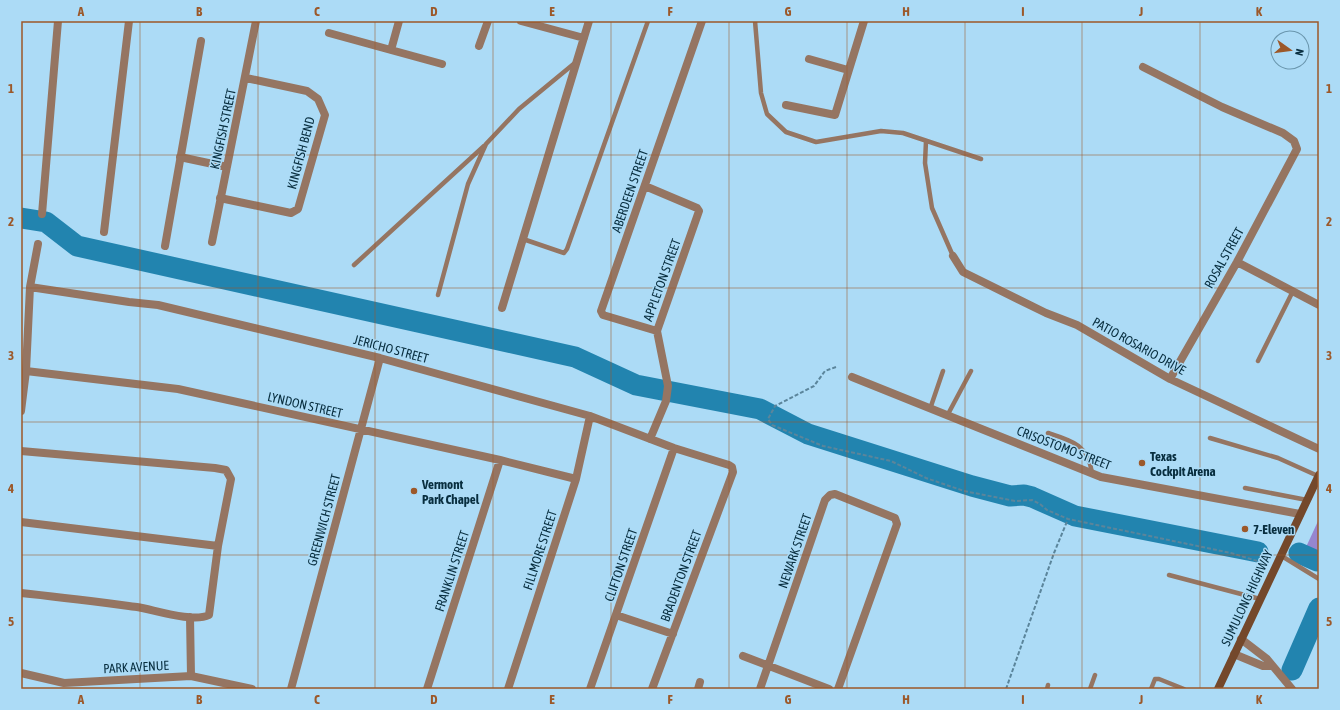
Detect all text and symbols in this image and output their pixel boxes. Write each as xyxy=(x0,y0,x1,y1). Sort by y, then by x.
text: A xyxy=(77,4,85,19)
text: B xyxy=(196,4,203,19)
text: C xyxy=(314,4,320,19)
text: D xyxy=(430,4,438,19)
text: E xyxy=(549,4,555,19)
text: F xyxy=(667,4,673,19)
text: G xyxy=(785,4,792,19)
text: H xyxy=(902,4,910,19)
text: I xyxy=(1021,4,1025,19)
text: J xyxy=(1138,4,1143,19)
text: K xyxy=(1256,4,1263,19)
north arrow xyxy=(1270,30,1310,70)
text: N xyxy=(1293,48,1306,57)
text: 1 xyxy=(8,81,14,96)
text: 1 xyxy=(1326,81,1332,96)
street label: KINGFISH STREET xyxy=(207,87,239,171)
street label: KINGFISH BEND xyxy=(284,115,318,191)
street label: ABERDEEN STREET xyxy=(609,147,651,234)
text: 2 xyxy=(8,214,14,229)
text: 2 xyxy=(1326,214,1332,229)
street label: ROSAL STREET xyxy=(1201,225,1247,291)
street label: APPLETON STREET xyxy=(640,236,684,323)
street label: PATIO ROSARIO DRIVE xyxy=(1090,314,1189,378)
street label: JERICHO STREET xyxy=(352,332,430,366)
text: 3 xyxy=(8,348,14,363)
text: 3 xyxy=(1326,348,1332,363)
street label: LYNDON STREET xyxy=(266,389,344,421)
street label: CRISOSTOMO STREET xyxy=(1015,423,1114,473)
place label: Texas Cockpit Arena xyxy=(1150,449,1216,479)
marker: Texas Cockpit Arena xyxy=(1137,458,1147,468)
street label: GREENWICH STREET xyxy=(305,472,344,568)
place label: Vermont Park Chapel xyxy=(421,477,480,507)
text: 4 xyxy=(7,481,14,496)
text: 4 xyxy=(1325,481,1332,496)
marker: Vermont Park Chapel xyxy=(409,486,419,496)
street label: FILLMORE STREET xyxy=(520,508,560,592)
street label: NEWARK STREET xyxy=(775,511,815,590)
place label: 7-Eleven xyxy=(1253,522,1294,537)
marker: 7-Eleven xyxy=(1240,524,1250,534)
street label: CLIFTON STREET xyxy=(601,526,641,604)
street label: FRANKLIN STREET xyxy=(432,528,472,613)
street label: BRADENTON STREET xyxy=(657,528,705,624)
street label: SUMULONG HIGHWAY xyxy=(1218,547,1276,648)
text: 5 xyxy=(8,614,14,629)
text: 5 xyxy=(1326,614,1332,629)
street label: PARK AVENUE xyxy=(103,658,170,676)
text: A xyxy=(77,692,85,707)
text: B xyxy=(196,692,203,707)
text: C xyxy=(314,692,320,707)
text: D xyxy=(430,692,438,707)
text: E xyxy=(549,692,555,707)
text: F xyxy=(667,692,673,707)
text: G xyxy=(785,692,792,707)
text: H xyxy=(902,692,910,707)
text: I xyxy=(1021,692,1025,707)
text: J xyxy=(1138,692,1143,707)
text: K xyxy=(1256,692,1263,707)

